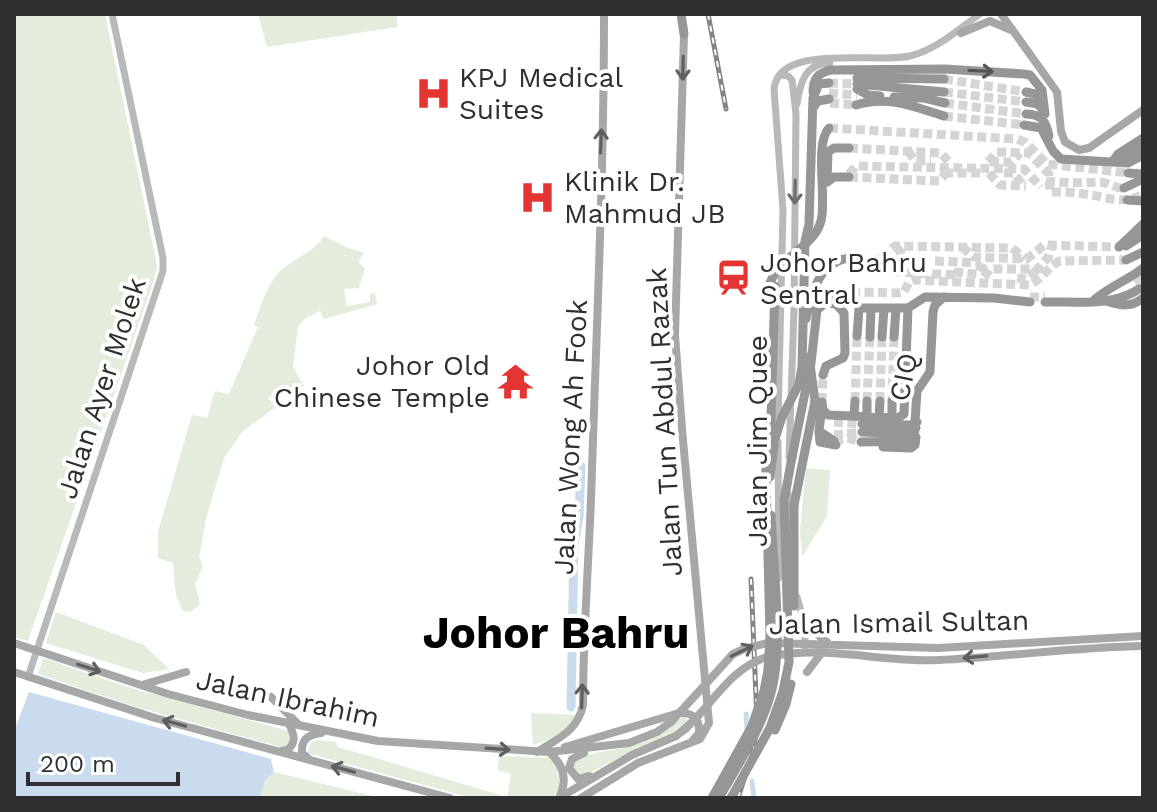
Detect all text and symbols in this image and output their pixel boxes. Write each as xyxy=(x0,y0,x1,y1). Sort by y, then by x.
one-way arrow xyxy=(675,54,691,81)
place label: KPJ Medical Suites xyxy=(459,61,623,126)
one-way arrow xyxy=(967,64,994,79)
hospital icon: KPJ Medical Suites xyxy=(414,74,452,112)
one-way arrow xyxy=(594,128,609,155)
place label: Klinik Dr. Mahmud JB xyxy=(564,165,725,230)
hospital icon: Klinik Dr. Mahmud JB xyxy=(519,178,557,216)
one-way arrow xyxy=(787,178,803,205)
place label: Johor Bahru Sentral xyxy=(760,246,927,311)
station icon: Johor Bahru Sentral xyxy=(715,259,753,297)
street label: Jalan Tun Abdul Razak xyxy=(640,267,689,577)
street label: Jalan Ayer Molek xyxy=(50,273,153,503)
street label: Jalan Wong Ah Fook xyxy=(547,298,594,576)
street label: Jalan Jim Quee xyxy=(741,335,774,547)
place label: Johor Old Chinese Temple xyxy=(274,349,490,414)
street label: CIQ xyxy=(882,350,925,404)
temple icon: Johor Old Chinese Temple xyxy=(497,362,535,400)
street label: Jalan Ismail Sultan xyxy=(769,604,1029,641)
district label: Johor Bahru xyxy=(423,607,689,659)
one-way arrow xyxy=(729,643,753,658)
one-way arrow xyxy=(962,649,989,664)
one-way arrow xyxy=(77,661,102,676)
street label: Jalan Ibrahim xyxy=(193,663,383,734)
one-way arrow xyxy=(575,683,590,710)
one-way arrow xyxy=(161,715,187,730)
scale bar xyxy=(28,736,178,786)
one-way arrow xyxy=(484,742,511,757)
text: 200 m xyxy=(40,750,115,778)
one-way arrow xyxy=(331,761,357,776)

